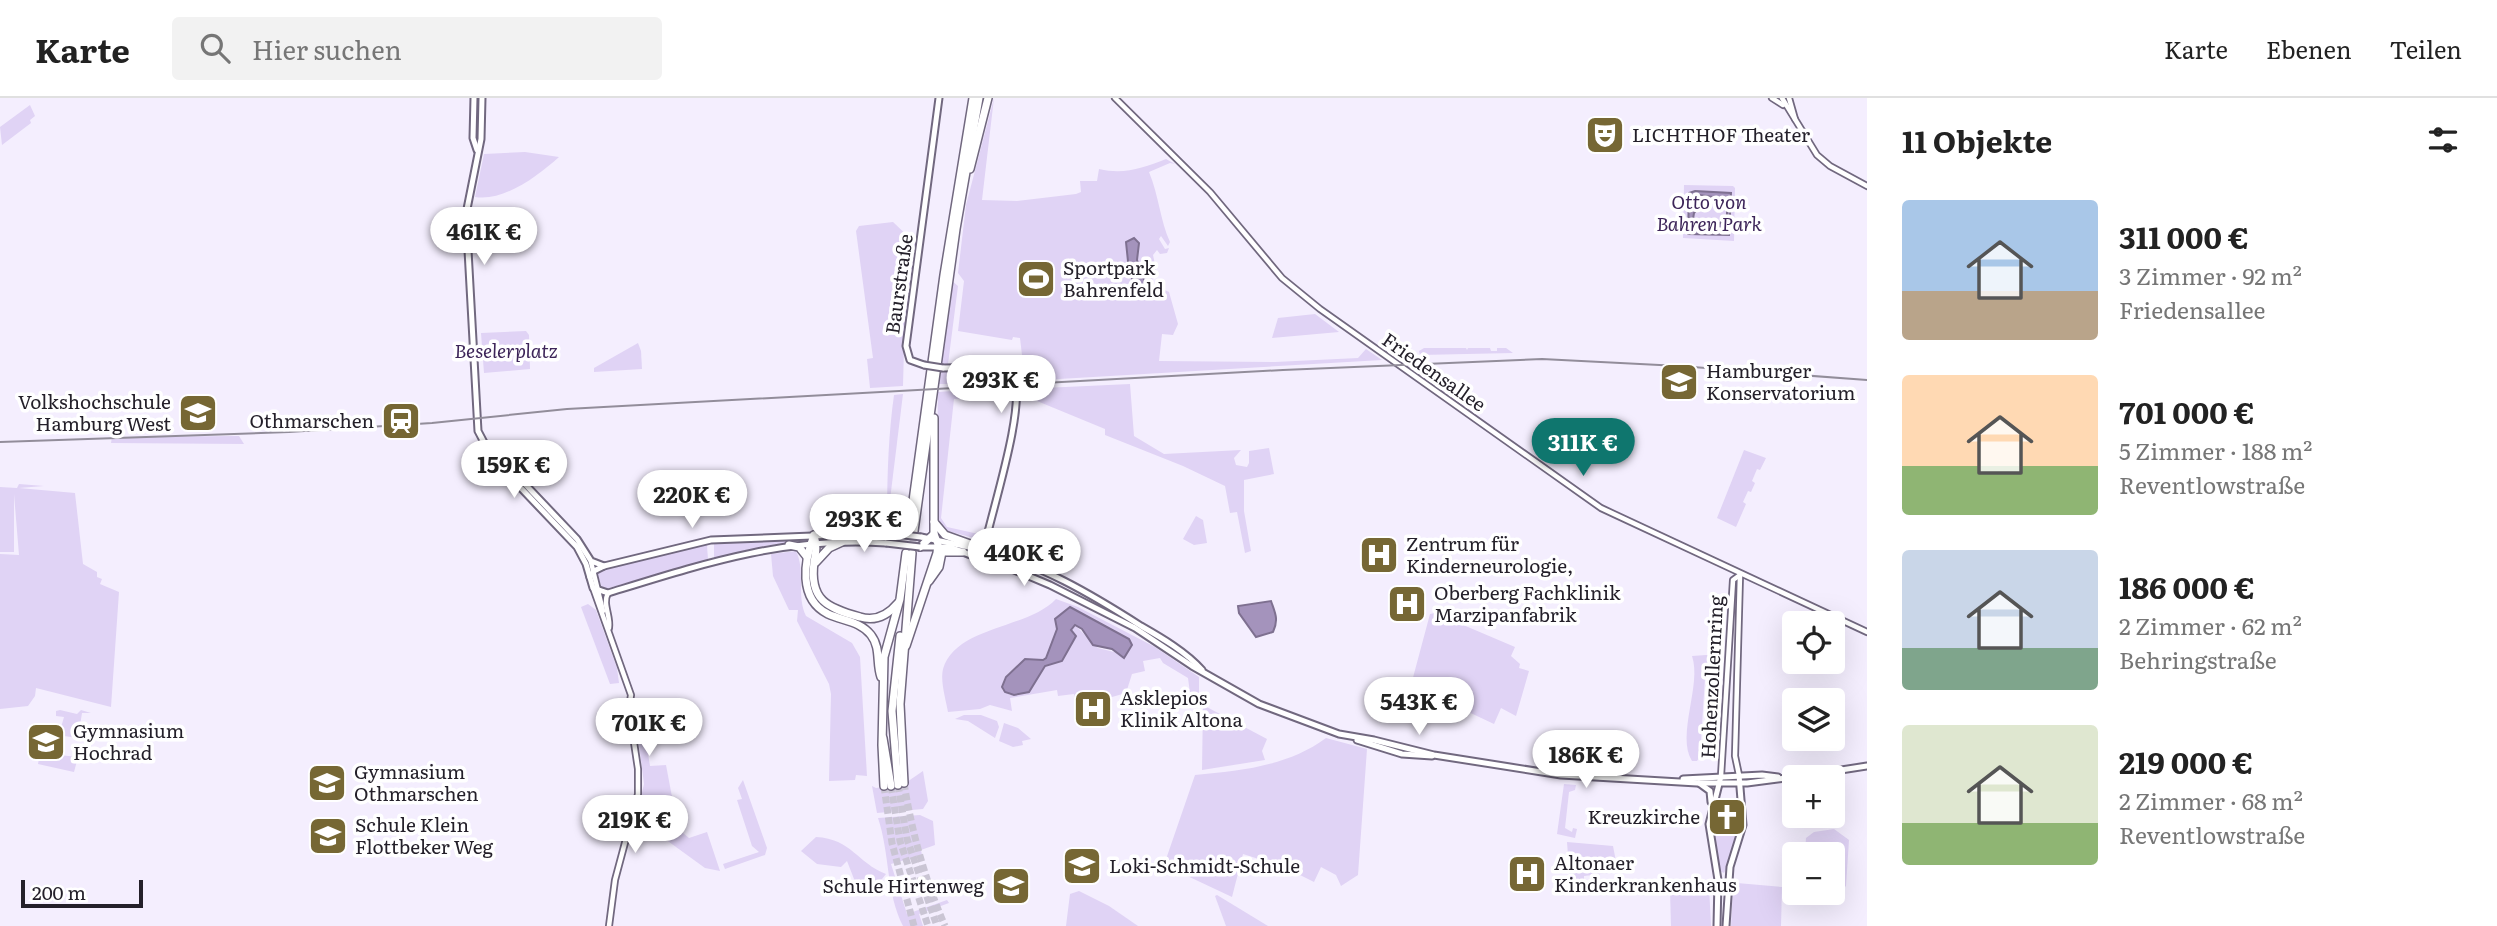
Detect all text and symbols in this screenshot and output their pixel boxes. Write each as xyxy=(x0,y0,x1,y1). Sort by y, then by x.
search box xyxy=(172,17,662,80)
text: Karte xyxy=(35,24,130,73)
icon: search xyxy=(196,29,234,67)
text: Hier suchen xyxy=(252,29,402,68)
text: Karte xyxy=(2164,31,2228,66)
text: Ebenen xyxy=(2266,31,2352,66)
text: Teilen xyxy=(2390,31,2462,66)
theatre icon: LICHTHOF Theater xyxy=(1584,114,1626,156)
text: 11 Objekte xyxy=(1902,118,2052,162)
place label: LICHTHOF Theater xyxy=(1632,120,1810,148)
icon: filters xyxy=(2424,121,2462,159)
park label: Otto von Bahren Park xyxy=(1656,187,1762,237)
pin: 461K € xyxy=(427,208,541,267)
text: 461K € xyxy=(446,213,522,247)
text: 311 000 € xyxy=(2119,214,2249,258)
icon: home xyxy=(1958,228,2042,312)
street label: Baurstraße xyxy=(877,232,919,336)
place label: Sportpark Bahrenfeld xyxy=(1063,253,1164,303)
sports icon: Sportpark Bahrenfeld xyxy=(1015,258,1057,300)
text: 3 Zimmer · 92 m² xyxy=(2119,258,2302,292)
text: Friedensallee xyxy=(2119,292,2266,326)
street label: Friedensallee xyxy=(1377,325,1492,417)
park label: Beselerplatz xyxy=(454,336,558,364)
pin: 293K € xyxy=(944,356,1058,415)
place label: Hamburger Konservatorium xyxy=(1706,356,1855,406)
text: 293K € xyxy=(963,361,1039,395)
school or university icon: Hamburger Konservatorium xyxy=(1658,361,1700,403)
place label: Volkshochschule Hamburg West xyxy=(18,387,171,437)
text: 701 000 € xyxy=(2119,389,2255,433)
school or university icon: Volkshochschule Hamburg West xyxy=(177,392,219,434)
station icon: Othmarschen xyxy=(380,400,422,442)
icon: home xyxy=(1958,403,2042,487)
place label: Othmarschen xyxy=(249,406,374,434)
pin: 311K € xyxy=(1526,418,1640,478)
text: 311K € xyxy=(1548,424,1618,458)
text: 5 Zimmer · 188 m² xyxy=(2119,433,2313,467)
pin: 159K € xyxy=(457,440,571,500)
text: 159K € xyxy=(477,446,551,480)
text: Reventlowstraße xyxy=(2119,467,2305,501)
pin: 220K € xyxy=(635,470,749,530)
text: 220K € xyxy=(653,476,731,510)
pin: 293K € xyxy=(807,494,921,554)
text: 293K € xyxy=(826,500,902,534)
pin: 440K € xyxy=(967,528,1081,588)
place label: Zentrum für Kinderneurologie, xyxy=(1406,529,1573,579)
text: 440K € xyxy=(984,534,1064,568)
hospital icon: Zentrum für Kinderneurologie, xyxy=(1358,534,1400,576)
text: 186 000 € xyxy=(2119,564,2255,608)
place label: Oberberg Fachklinik Marzipanfabrik xyxy=(1434,578,1621,628)
icon: home xyxy=(1958,578,2042,662)
hospital icon: Oberberg Fachklinik Marzipanfabrik xyxy=(1386,583,1428,625)
street label: Hohenzollernring xyxy=(1693,594,1729,759)
text: 2 Zimmer · 62 m² xyxy=(2119,608,2302,642)
map controls xyxy=(1782,611,1845,905)
button: locate xyxy=(1782,611,1845,674)
text: Behringstraße xyxy=(2119,642,2277,676)
pin: 543K € xyxy=(1362,678,1476,737)
place label: Asklepios Klinik Altona xyxy=(1120,683,1244,733)
text: 543K € xyxy=(1380,683,1458,717)
hospital icon: Asklepios Klinik Altona xyxy=(1072,688,1114,730)
button: layers xyxy=(1782,688,1845,751)
pin: 701K € xyxy=(592,698,706,758)
text: 701K € xyxy=(612,704,686,738)
place label: Gymnasium Hochrad xyxy=(73,716,184,766)
school or university icon: Gymnasium Hochrad xyxy=(25,721,67,763)
pin: 186K € xyxy=(1529,730,1643,790)
text: 186K € xyxy=(1548,736,1624,770)
text: 219 000 € xyxy=(2119,739,2253,783)
icon: home xyxy=(1958,753,2042,837)
place label: Gymnasium Othmarschen xyxy=(354,757,479,807)
school or university icon: Gymnasium Othmarschen xyxy=(306,762,348,804)
button: + xyxy=(1782,765,1845,828)
text: 2 Zimmer · 68 m² xyxy=(2119,783,2303,817)
pin: 219K € xyxy=(578,796,692,855)
church icon: Kreuzkirche xyxy=(1706,796,1748,838)
text: 219K € xyxy=(598,801,672,835)
place label: Kreuzkirche xyxy=(1587,802,1700,830)
place label: Schule Klein Flottbeker Weg xyxy=(355,810,494,860)
school or university icon: Schule Klein Flottbeker Weg xyxy=(307,815,349,857)
text: Reventlowstraße xyxy=(2119,817,2305,851)
button: − xyxy=(1782,842,1845,905)
school or university icon: Loki-Schmidt-Schule xyxy=(1061,845,1103,887)
place label: Altonaer Kinderkrankenhaus xyxy=(1554,848,1737,898)
place label: Loki-Schmidt-Schule xyxy=(1109,851,1300,879)
hospital icon: Altonaer Kinderkrankenhaus xyxy=(1506,853,1548,895)
school or university icon: Schule Hirtenweg xyxy=(990,865,1032,907)
place label: Schule Hirtenweg xyxy=(822,871,984,899)
scale bar xyxy=(21,877,144,909)
text: 200 m xyxy=(32,878,86,906)

